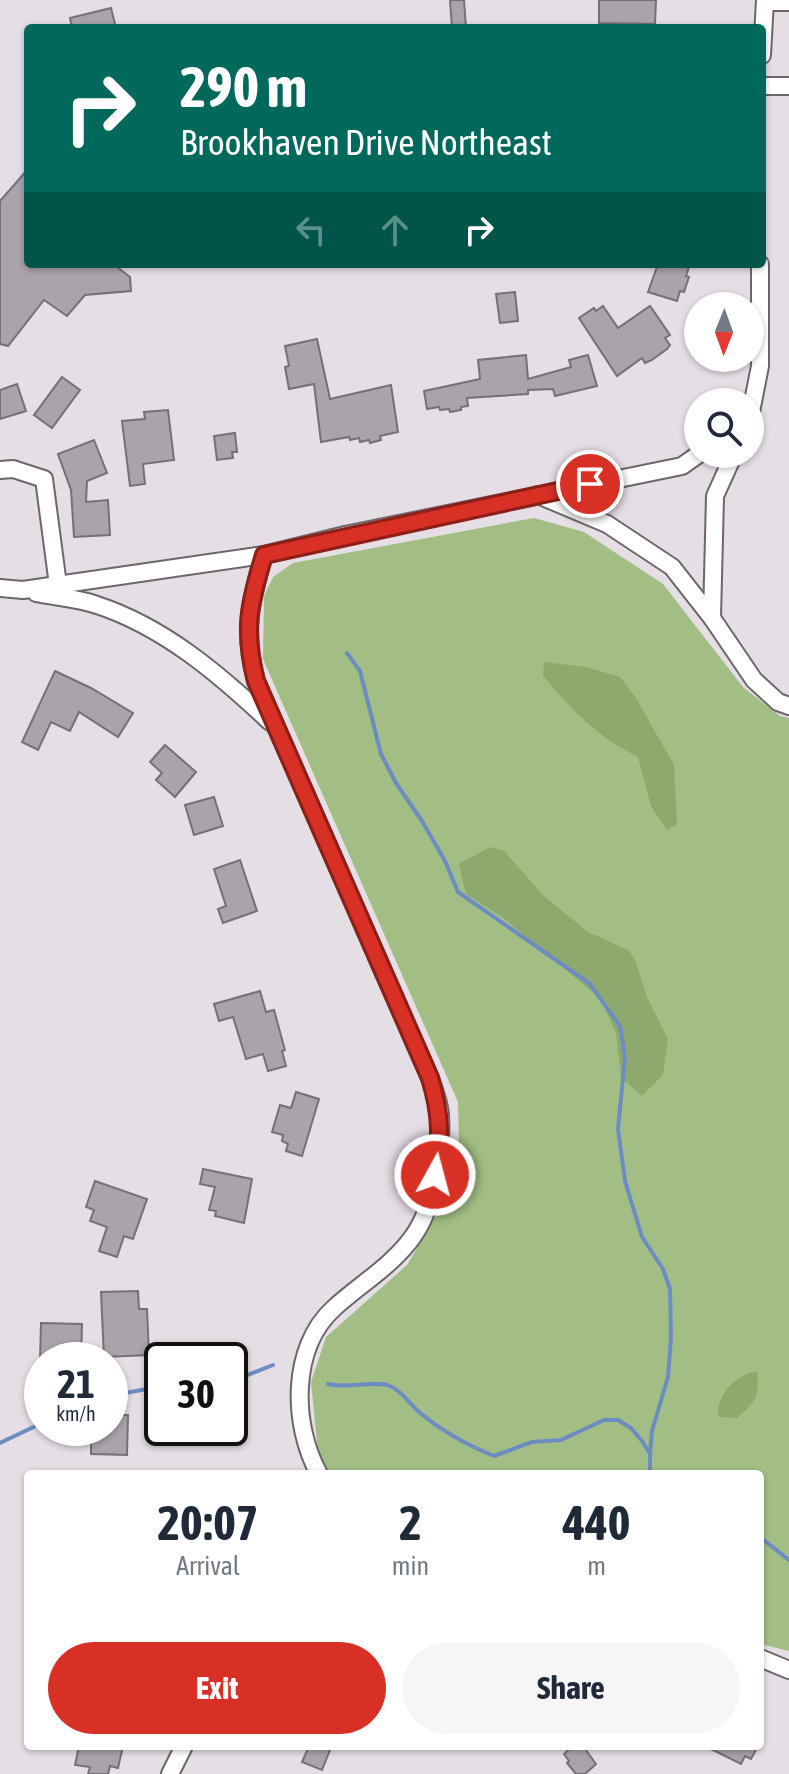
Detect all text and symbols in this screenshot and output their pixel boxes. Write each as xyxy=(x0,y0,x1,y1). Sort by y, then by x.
text: 290 m xyxy=(180,55,307,119)
icon: right xyxy=(48,56,152,160)
text: Brookhaven Drive Northeast xyxy=(180,121,552,163)
icon: left xyxy=(289,208,333,252)
icon: ahead xyxy=(373,208,417,252)
icon: right xyxy=(457,208,501,252)
north arrow xyxy=(684,292,764,372)
map controls xyxy=(684,292,764,468)
button: search xyxy=(684,388,764,468)
pin xyxy=(556,450,624,518)
icon: arrive xyxy=(568,462,612,506)
position arrow xyxy=(393,1133,477,1217)
speed limit sign: 30 xyxy=(144,1342,248,1446)
text: 21 xyxy=(57,1361,95,1406)
text: km/h xyxy=(56,1402,96,1425)
text: 20:07 xyxy=(158,1495,258,1550)
text: 2 xyxy=(399,1495,422,1550)
text: 440 xyxy=(563,1495,630,1550)
text: Arrival xyxy=(176,1551,240,1581)
text: min xyxy=(392,1551,429,1581)
text: m xyxy=(587,1551,606,1581)
button: Exit xyxy=(48,1642,386,1734)
button: Share xyxy=(402,1642,740,1734)

